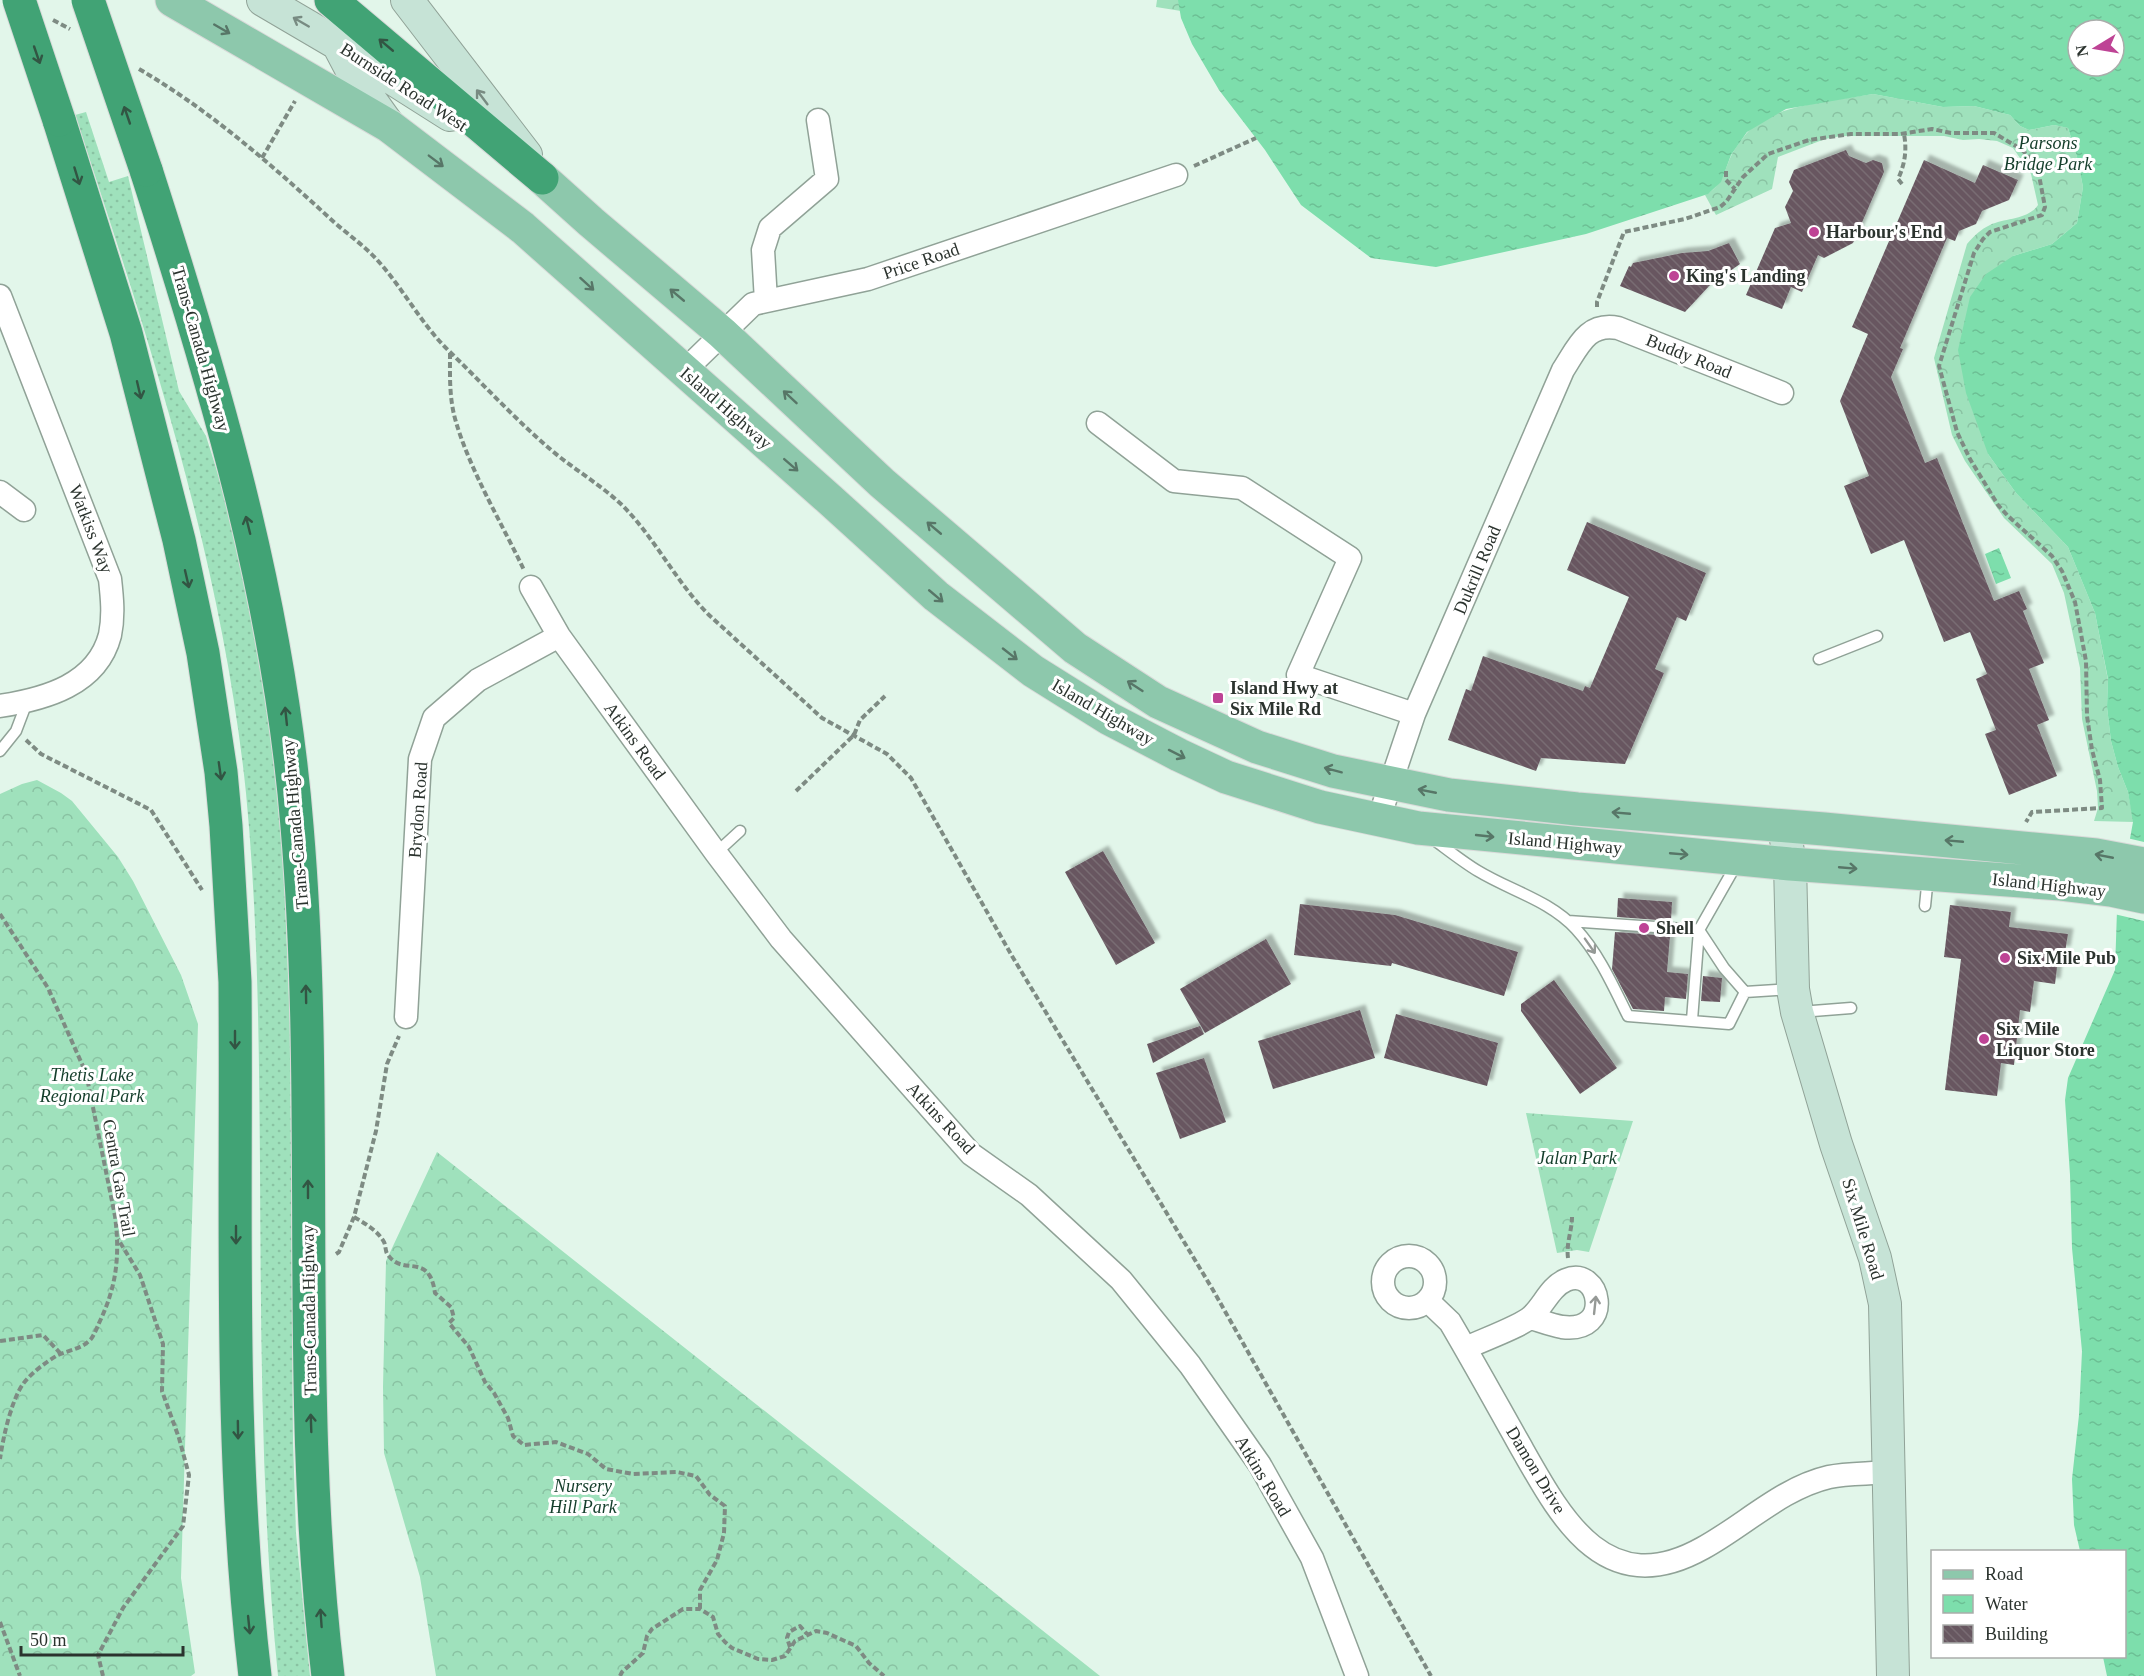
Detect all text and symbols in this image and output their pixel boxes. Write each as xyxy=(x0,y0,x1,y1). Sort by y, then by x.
one-way arrow xyxy=(292,15,309,27)
north arrow xyxy=(2066,18,2126,78)
one-way arrow xyxy=(213,24,231,35)
one-way arrow xyxy=(379,38,394,52)
street label: Burnside Road West xyxy=(337,39,471,135)
text: N xyxy=(2072,43,2091,58)
one-way arrow xyxy=(33,46,44,64)
one-way arrow xyxy=(476,90,489,106)
one-way arrow xyxy=(121,106,132,125)
park label: Parsons Bridge Park xyxy=(2004,133,2093,174)
one-way arrow xyxy=(427,155,443,168)
one-way arrow xyxy=(72,166,83,185)
place label: Harbour's End xyxy=(1826,222,1943,242)
marker: Harbour's End xyxy=(1807,225,1821,239)
street label: Price Road xyxy=(880,239,962,283)
street label: Trans-Canada Highway xyxy=(168,264,234,434)
place label: King's Landing xyxy=(1686,266,1806,286)
marker: King's Landing xyxy=(1667,269,1681,283)
one-way arrow xyxy=(579,277,594,291)
one-way arrow xyxy=(670,288,685,302)
street label: Buddy Road xyxy=(1643,330,1735,382)
street label: Island Highway xyxy=(676,363,776,453)
one-way arrow xyxy=(134,380,146,399)
one-way arrow xyxy=(782,390,797,404)
one-way arrow xyxy=(783,458,798,472)
street label: Watkiss Way xyxy=(65,482,117,576)
one-way arrow xyxy=(242,515,254,534)
one-way arrow xyxy=(926,521,942,534)
street label: Dukrill Road xyxy=(1449,523,1505,617)
one-way arrow xyxy=(182,569,194,588)
one-way arrow xyxy=(928,589,943,603)
one-way arrow xyxy=(1002,647,1018,660)
street label: Island Highway xyxy=(1048,675,1158,749)
place label: Island Hwy at Six Mile Rd xyxy=(1230,678,1338,719)
one-way arrow xyxy=(1126,680,1143,693)
marker: Island Hwy at Six Mile Rd xyxy=(1211,691,1225,705)
street label: Atkins Road xyxy=(600,699,670,783)
one-way arrow xyxy=(280,706,291,726)
street label: Trans-Canada Highway xyxy=(278,738,312,910)
one-way arrow xyxy=(1168,748,1186,760)
one-way arrow xyxy=(215,761,226,780)
street label: Brydon Road xyxy=(405,761,431,859)
one-way arrow xyxy=(1324,764,1343,776)
one-way arrow xyxy=(1418,785,1438,796)
one-way arrow xyxy=(1612,807,1632,818)
street label: Island Highway xyxy=(1507,828,1623,858)
one-way arrow xyxy=(1475,831,1495,842)
one-way arrow xyxy=(1945,835,1965,846)
one-way arrow xyxy=(1669,849,1689,860)
one-way arrow xyxy=(2095,851,2114,862)
one-way arrow xyxy=(1838,863,1858,874)
street label: Island Highway xyxy=(1991,869,2107,901)
place label: Shell xyxy=(1656,918,1694,938)
marker: Shell xyxy=(1637,921,1651,935)
one-way arrow xyxy=(1584,938,1596,954)
place label: Six Mile Pub xyxy=(2017,948,2116,968)
marker: Six Mile Pub xyxy=(1998,951,2012,965)
one-way arrow xyxy=(300,984,311,1004)
place label: Six Mile Liquor Store xyxy=(1996,1019,2095,1060)
one-way arrow xyxy=(230,1030,241,1050)
marker: Six Mile Liquor Store xyxy=(1977,1032,1991,1046)
park label: Thetis Lake Regional Park xyxy=(39,1065,145,1106)
street label: Atkins Road xyxy=(903,1078,979,1158)
street label: Centra Gas Trail xyxy=(99,1118,139,1238)
park label: Jalan Park xyxy=(1537,1148,1618,1168)
street label: Six Mile Road xyxy=(1838,1176,1888,1282)
one-way arrow xyxy=(302,1179,314,1199)
street label: Trans-Canada Highway xyxy=(298,1224,320,1396)
one-way arrow xyxy=(230,1225,242,1245)
one-way arrow xyxy=(1590,1296,1601,1316)
one-way arrow xyxy=(305,1414,316,1434)
one-way arrow xyxy=(232,1420,244,1440)
street label: Damon Drive xyxy=(1502,1423,1570,1517)
street label: Atkins Road xyxy=(1231,1432,1295,1520)
park label: Nursery Hill Park xyxy=(548,1476,618,1517)
legend xyxy=(1931,1550,2126,1658)
text: Road xyxy=(1985,1564,2023,1584)
text: Water xyxy=(1985,1594,2028,1614)
one-way arrow xyxy=(315,1608,326,1628)
one-way arrow xyxy=(244,1614,255,1634)
scale bar xyxy=(21,1619,183,1657)
text: Building xyxy=(1985,1624,2048,1644)
text: 50 m xyxy=(30,1630,67,1650)

